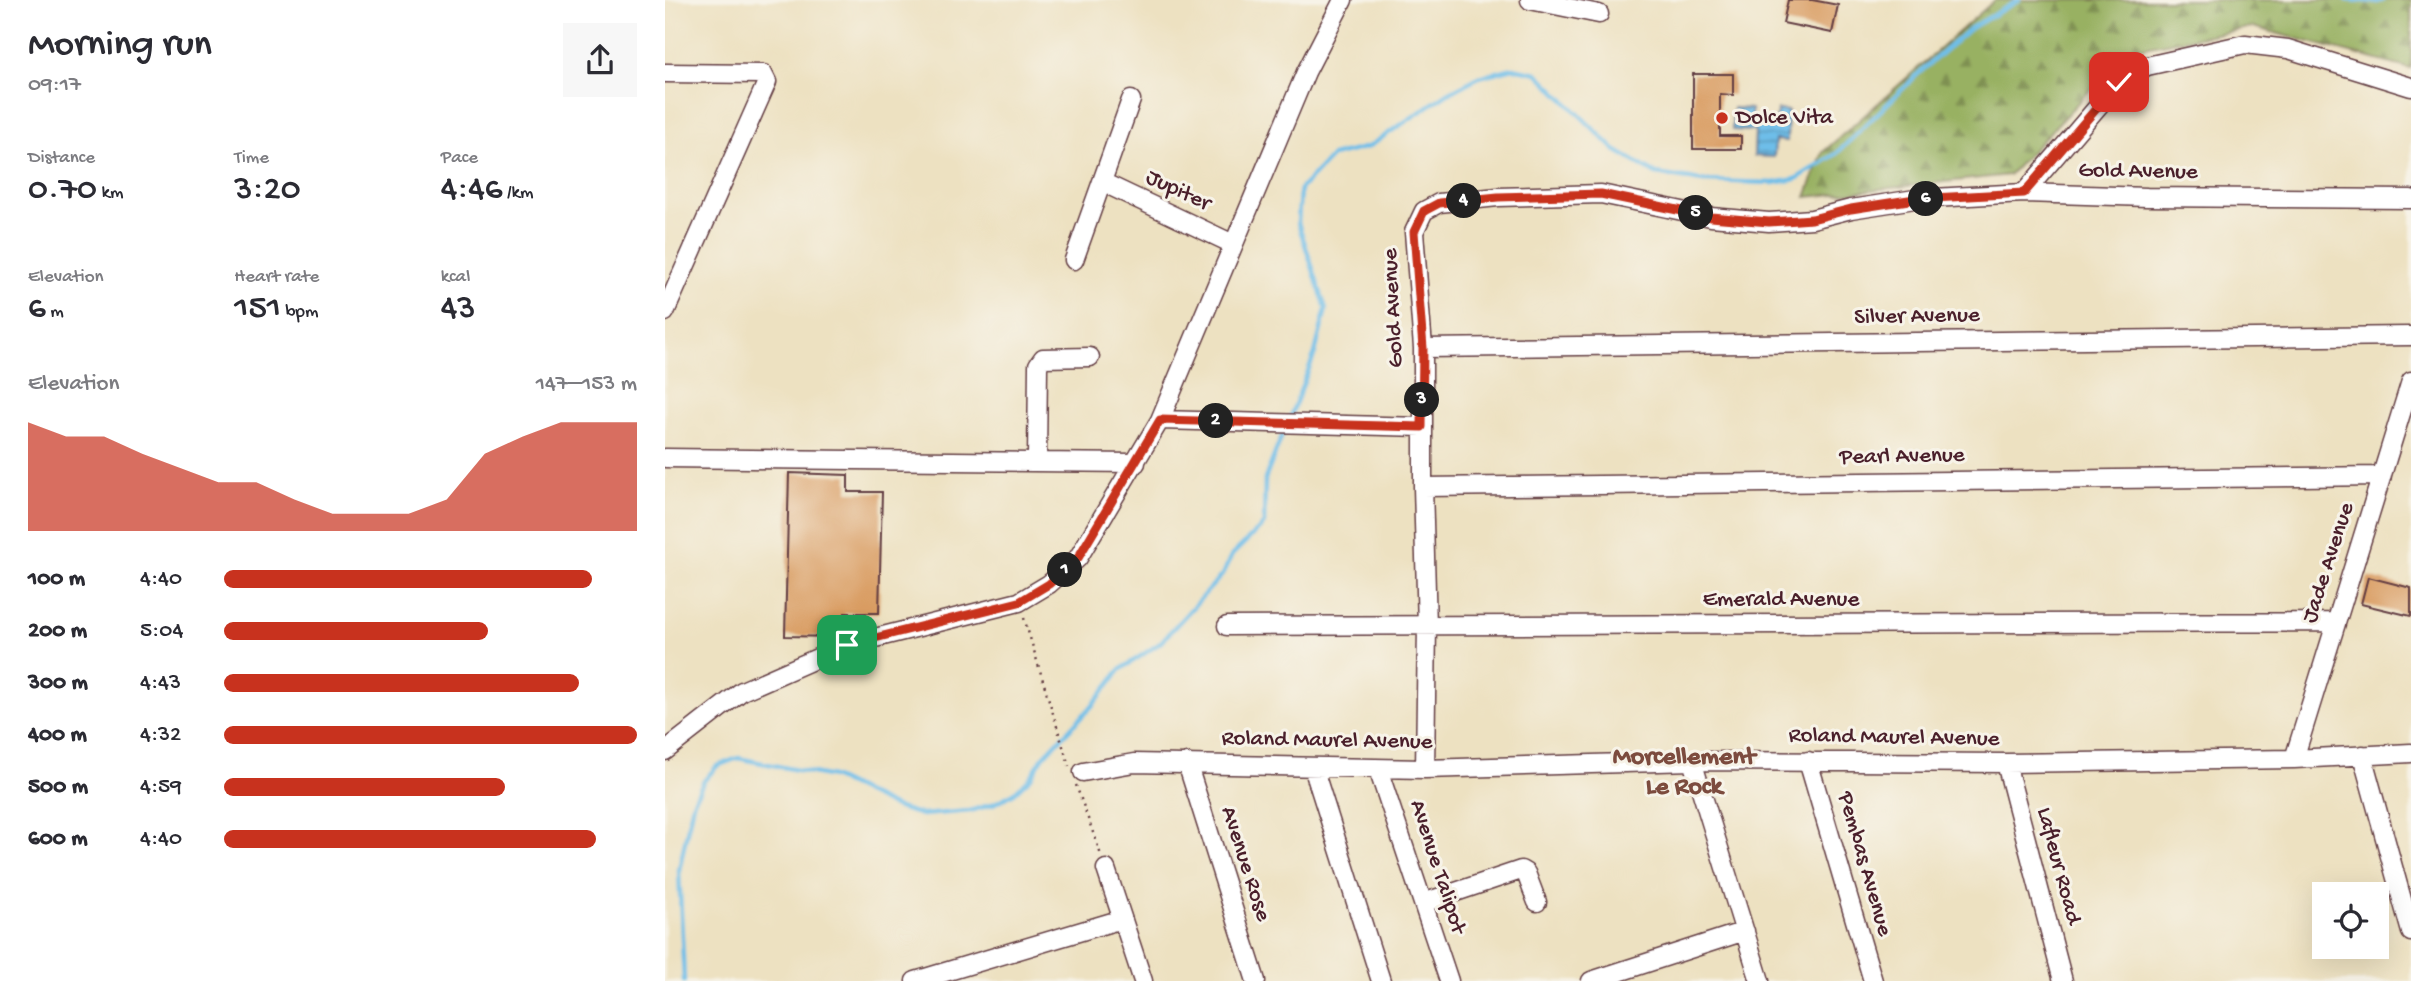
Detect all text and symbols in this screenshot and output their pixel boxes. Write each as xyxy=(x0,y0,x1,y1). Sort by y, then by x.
button: share xyxy=(563,23,637,97)
text: Morning run xyxy=(28,24,212,68)
pin xyxy=(2089,52,2149,112)
icon: check xyxy=(2100,63,2138,101)
text: 09:17 xyxy=(28,72,81,99)
place label: Dolce Vita xyxy=(1734,105,1834,132)
marker: Dolce Vita xyxy=(1714,110,1730,126)
text: Distance xyxy=(28,147,95,170)
text: Time xyxy=(234,147,269,170)
text: Pace xyxy=(441,147,478,170)
street label: Gold Avenue xyxy=(2078,157,2199,187)
street label: Jupiter xyxy=(1141,164,1217,219)
text: 0.70 xyxy=(28,170,97,211)
text: 3:20 xyxy=(234,170,301,211)
text: 4:46 xyxy=(441,170,503,211)
text: km xyxy=(97,182,123,205)
text: /km xyxy=(503,182,534,205)
pin: 6 xyxy=(1909,182,1943,216)
pin: 4 xyxy=(1447,184,1481,218)
text: 6 xyxy=(1921,187,1930,210)
text: 4 xyxy=(1459,189,1468,212)
pin: 5 xyxy=(1679,196,1713,230)
text: 5 xyxy=(1691,201,1701,224)
street label: Gold Avenue xyxy=(1377,246,1411,368)
text: Elevation xyxy=(28,266,104,289)
text: Heart rate xyxy=(234,266,319,289)
text: kcal xyxy=(441,266,470,289)
text: 6 xyxy=(28,289,46,330)
text: 151 xyxy=(234,289,281,330)
text: 43 xyxy=(441,289,475,330)
text: m xyxy=(46,301,64,324)
text: bpm xyxy=(281,301,318,324)
street label: Silver Avenue xyxy=(1854,302,1981,332)
text: Elevation xyxy=(28,371,119,398)
text: 147–153 m xyxy=(536,371,637,398)
pin: 3 xyxy=(1405,382,1439,418)
text: 3 xyxy=(1417,388,1426,411)
pin: 2 xyxy=(1199,404,1233,438)
text: 2 xyxy=(1211,409,1220,432)
street label: Pearl Avenue xyxy=(1838,442,1966,472)
street label: Jade Avenue xyxy=(2297,498,2361,627)
pin: 1 xyxy=(1047,552,1083,588)
text: 1 xyxy=(1061,558,1068,581)
text: 100 m xyxy=(28,566,85,593)
text: 4:40 xyxy=(140,566,182,593)
street label: Emerald Avenue xyxy=(1703,587,1860,614)
pin xyxy=(817,615,877,675)
text: 200 m xyxy=(28,618,87,645)
text: 5:04 xyxy=(140,618,183,645)
icon: arrive xyxy=(828,626,866,664)
text: 300 m xyxy=(28,670,88,697)
text: 4:43 xyxy=(140,670,181,697)
text: 400 m xyxy=(28,722,87,749)
text: 4:32 xyxy=(140,722,181,749)
street label: Roland Maurel Avenue xyxy=(1788,723,2001,753)
street label: Roland Maurel Avenue xyxy=(1221,726,1434,756)
district label: Morcellement Le Rock xyxy=(1613,743,1758,804)
text: 500 m xyxy=(28,774,88,801)
text: 4:59 xyxy=(140,774,182,801)
street label: Pembas Avenue xyxy=(1830,788,1898,940)
street label: Avenue Talipot xyxy=(1403,797,1472,939)
street label: Avenue Rose xyxy=(1214,803,1277,926)
street label: Lafleur Road xyxy=(2029,805,2087,929)
text: 600 m xyxy=(28,826,88,853)
text: 4:40 xyxy=(140,826,182,853)
map controls xyxy=(2312,882,2389,959)
button: locate xyxy=(2312,882,2389,959)

